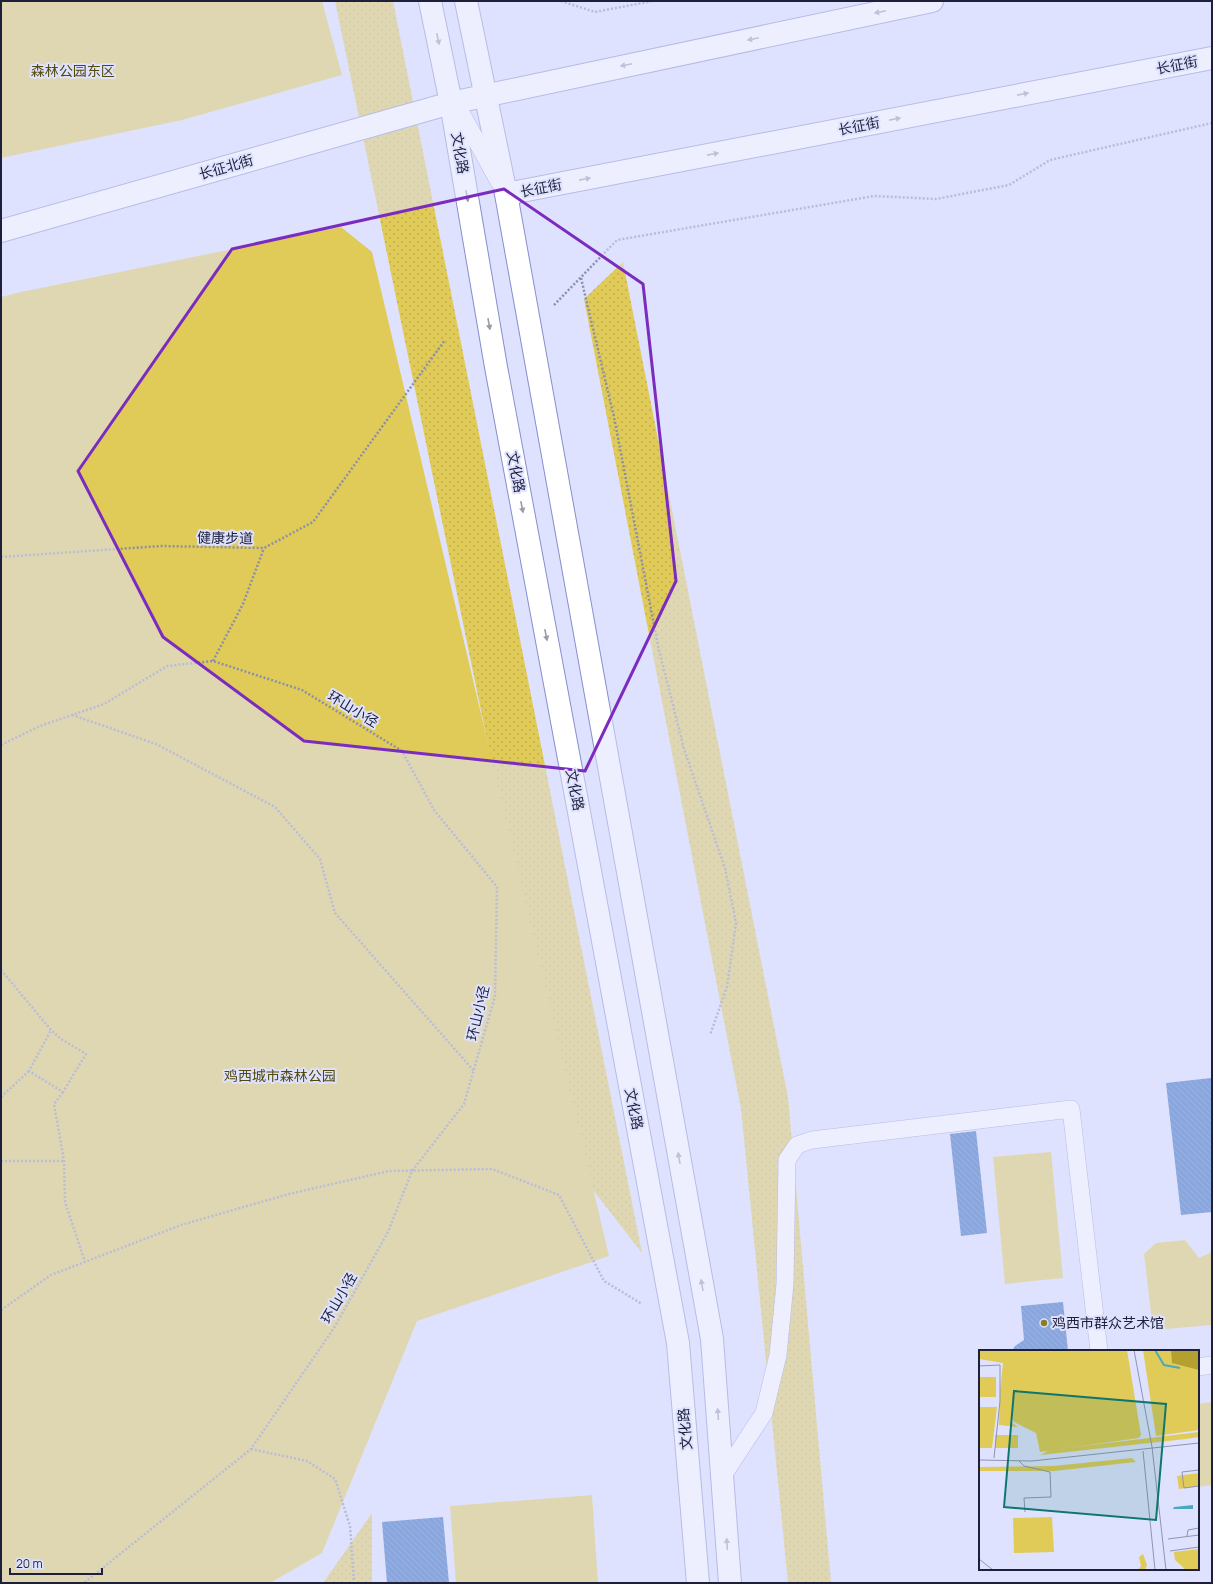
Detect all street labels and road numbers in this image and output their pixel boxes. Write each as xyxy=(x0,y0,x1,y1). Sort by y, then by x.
street label: 长征街 xyxy=(1154,51,1199,78)
street label: 长征街 xyxy=(836,112,881,139)
street label: 文化路 xyxy=(447,131,473,175)
street label: 长征北街 xyxy=(196,150,255,183)
street label: 长征街 xyxy=(518,174,563,201)
street label: 文化路 xyxy=(503,449,530,494)
street label: 健康步道 xyxy=(197,528,253,547)
street label: 环山小径 xyxy=(324,686,382,731)
street label: 文化路 xyxy=(562,767,589,812)
street label: 环山小径 xyxy=(462,983,493,1042)
street label: 文化路 xyxy=(621,1086,648,1131)
street label: 环山小径 xyxy=(316,1269,361,1327)
street label: 文化路 xyxy=(673,1407,696,1451)

